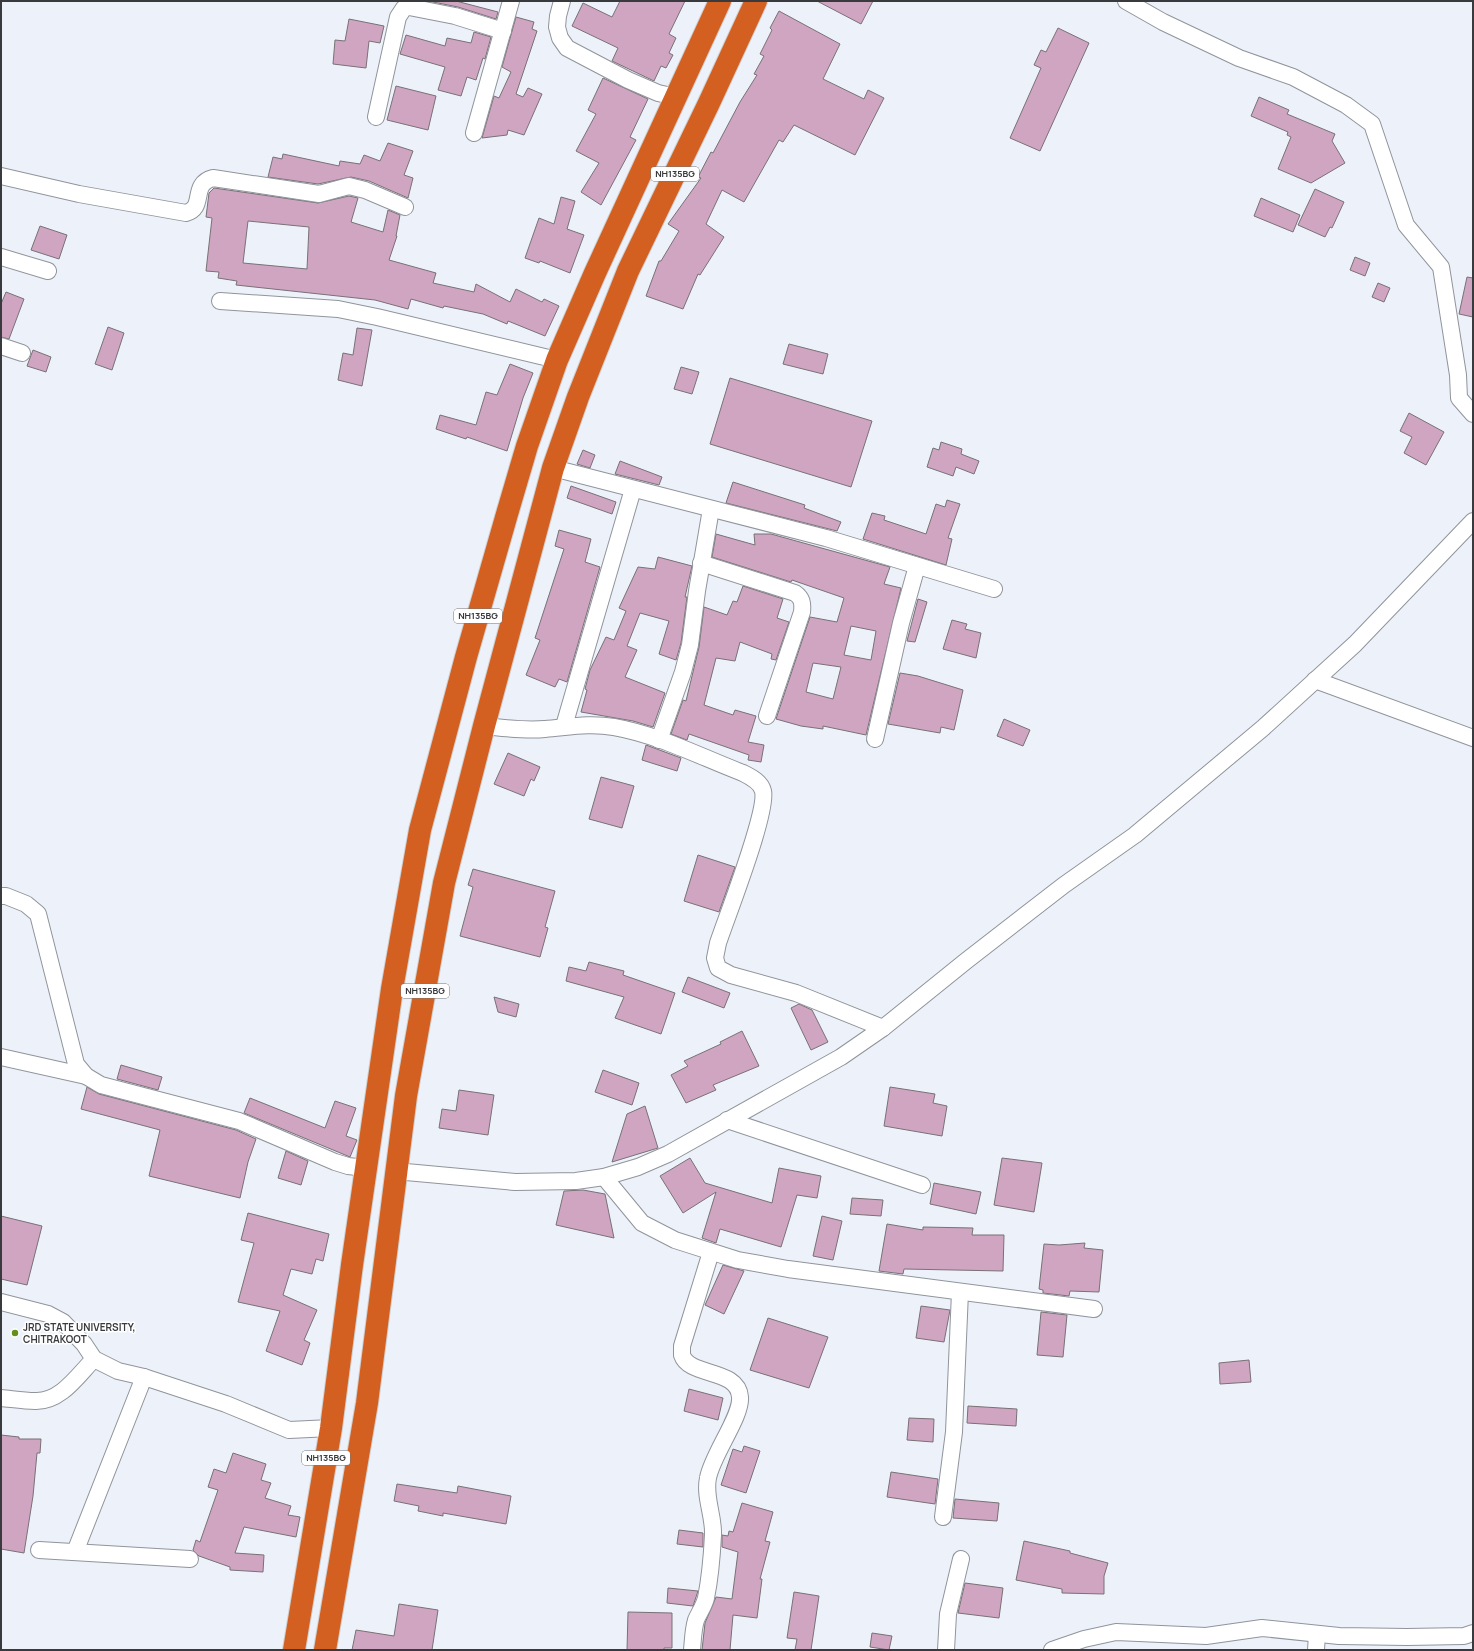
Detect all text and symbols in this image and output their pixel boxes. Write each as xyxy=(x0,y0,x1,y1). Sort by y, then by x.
road number: NH135BG xyxy=(651,167,699,181)
road number: NH135BG xyxy=(454,609,502,623)
road number: NH135BG xyxy=(401,984,449,998)
place label: JRD STATE UNIVERSITY, CHITRAKOOT xyxy=(23,1320,136,1346)
marker: JRD STATE UNIVERSITY, CHITRAKOOT xyxy=(10,1328,20,1338)
road number: NH135BG xyxy=(302,1451,350,1465)

